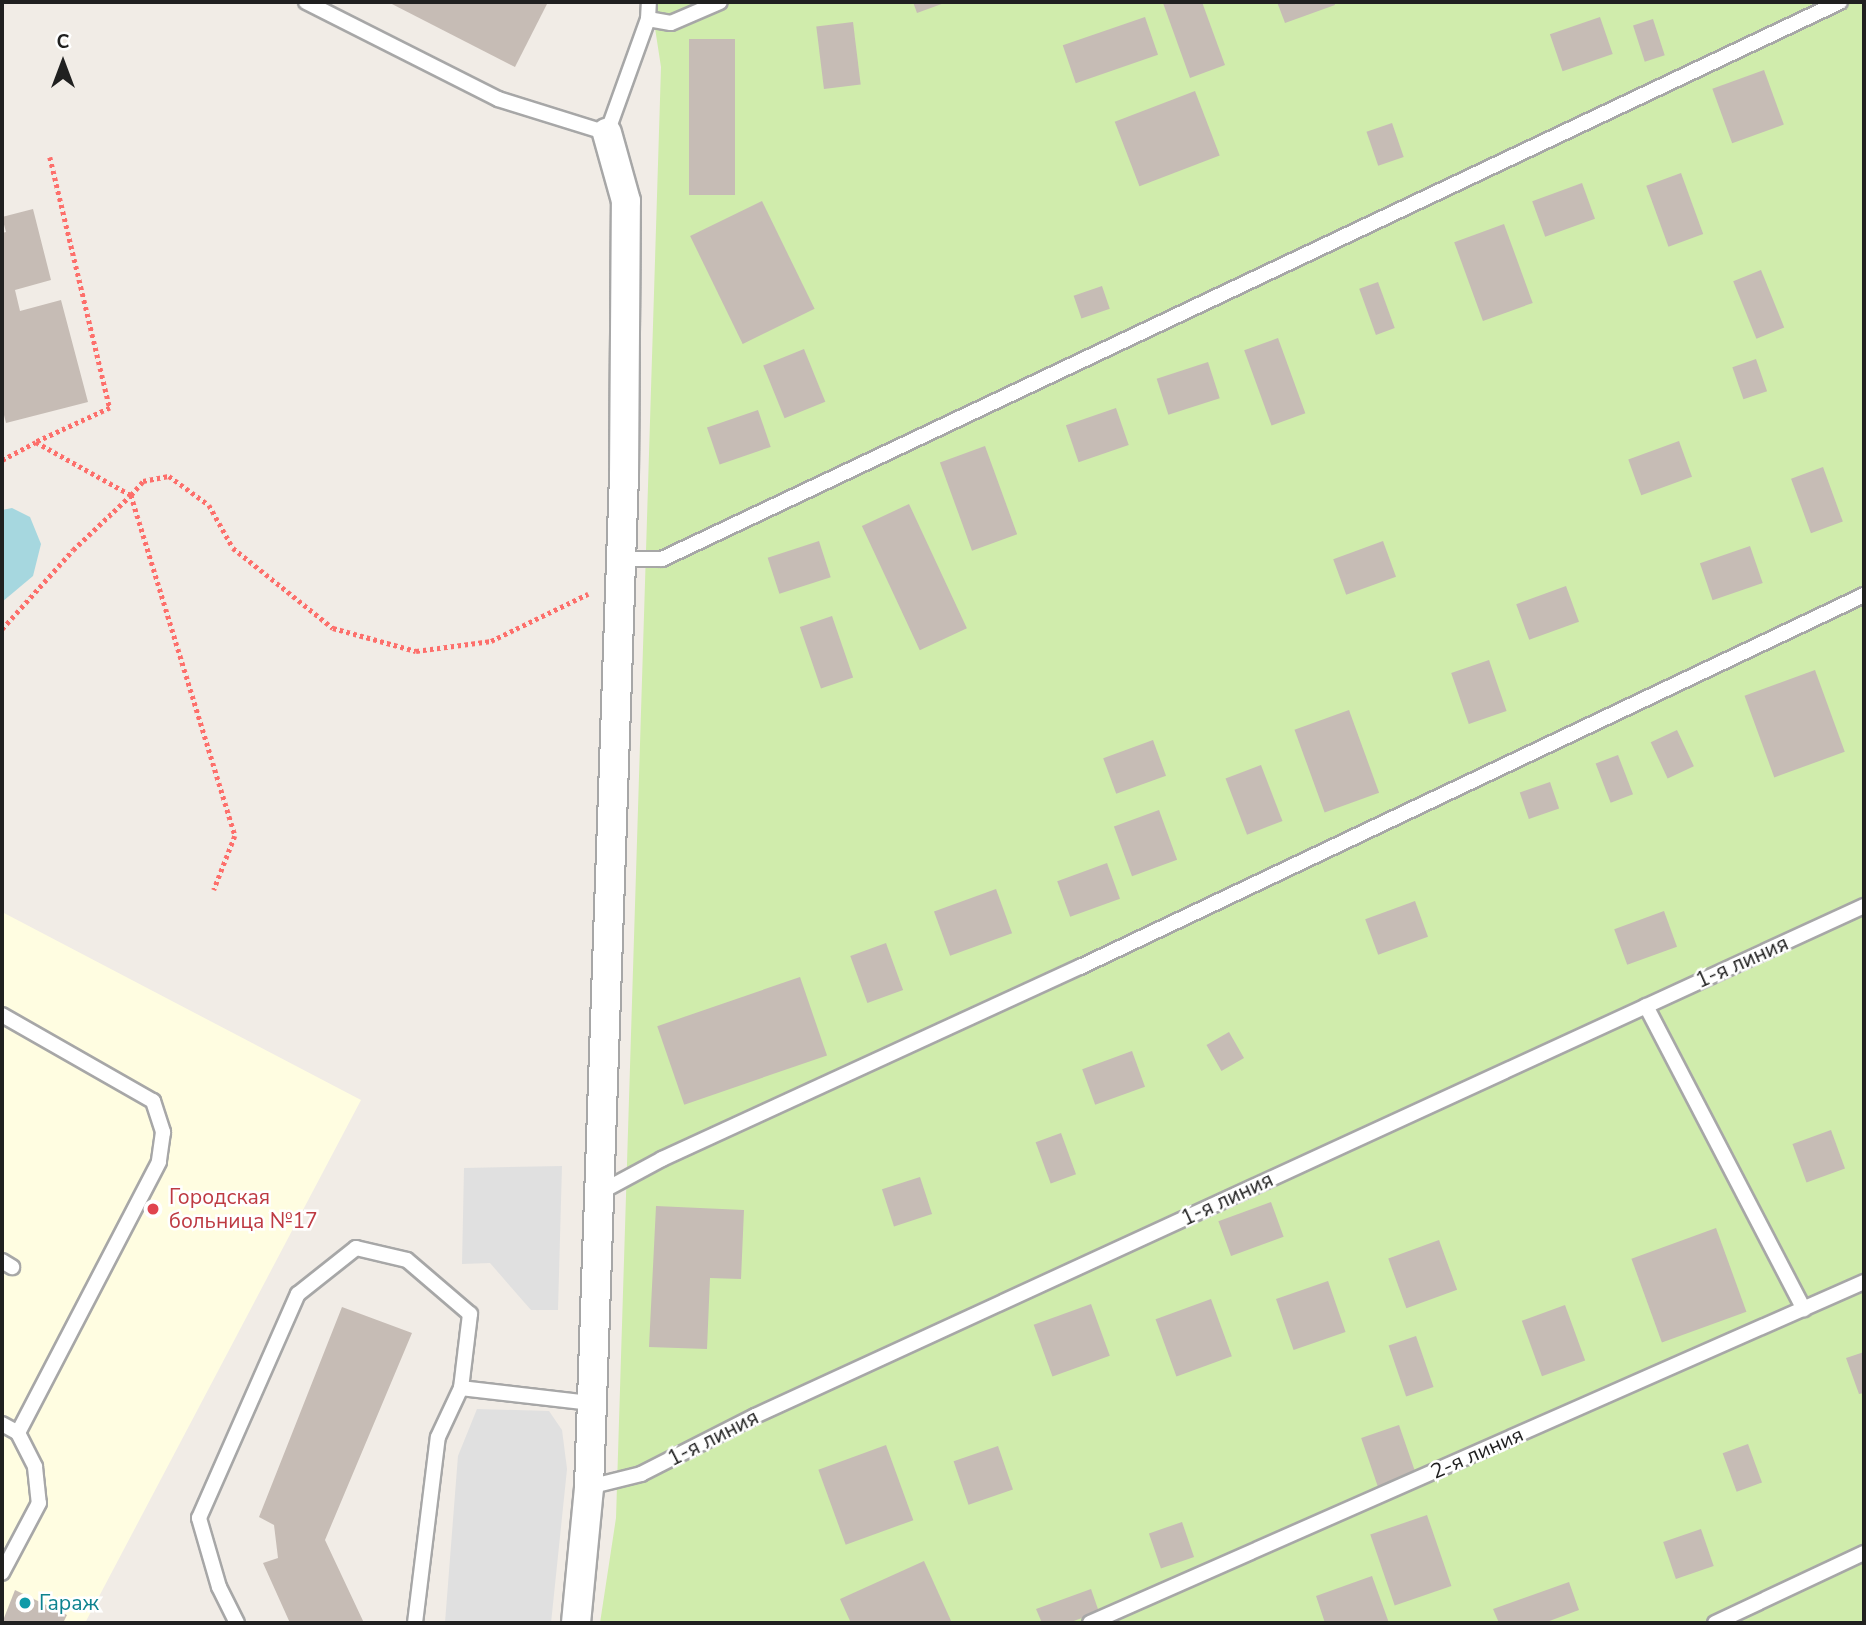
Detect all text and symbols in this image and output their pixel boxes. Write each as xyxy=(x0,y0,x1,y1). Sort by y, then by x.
north arrow xyxy=(28,28,98,98)
text: С xyxy=(57,29,69,55)
street label: 1-я линия xyxy=(1692,930,1792,994)
street label: 1-я линия xyxy=(1177,1167,1277,1231)
place label: Городская больница №17 xyxy=(169,1184,318,1234)
marker: Городская больница №17 xyxy=(143,1199,163,1219)
street label: 1-я линия xyxy=(663,1404,763,1472)
street label: 2-я линия xyxy=(1427,1421,1527,1485)
place label: Гараж xyxy=(39,1590,99,1616)
marker: Гараж xyxy=(17,1595,33,1611)

